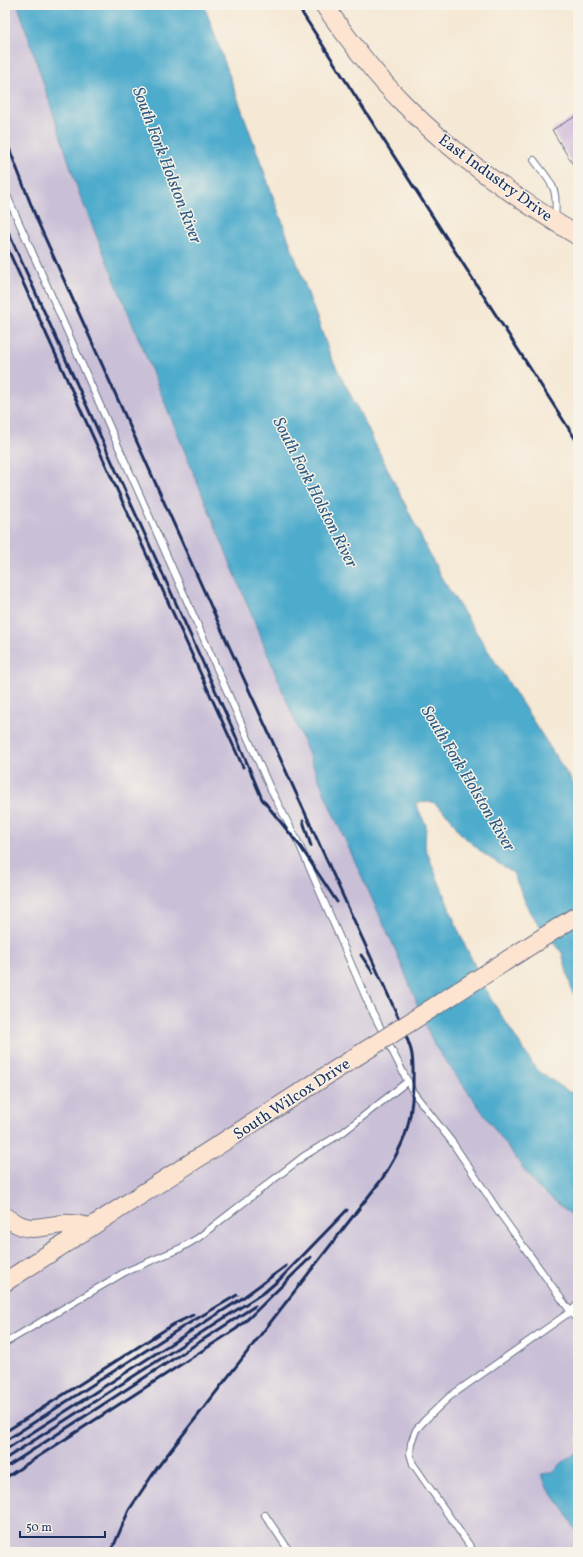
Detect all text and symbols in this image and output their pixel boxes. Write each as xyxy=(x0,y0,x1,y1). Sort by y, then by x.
water label: South Fork Holston River xyxy=(126,84,207,248)
street label: East Industry Drive xyxy=(433,130,556,228)
water label: South Fork Holston River xyxy=(267,414,363,572)
water label: South Fork Holston River xyxy=(415,702,521,856)
street label: South Wilcox Drive xyxy=(229,1054,355,1146)
scale bar xyxy=(20,1513,105,1539)
text: 50 m xyxy=(26,1520,52,1536)

